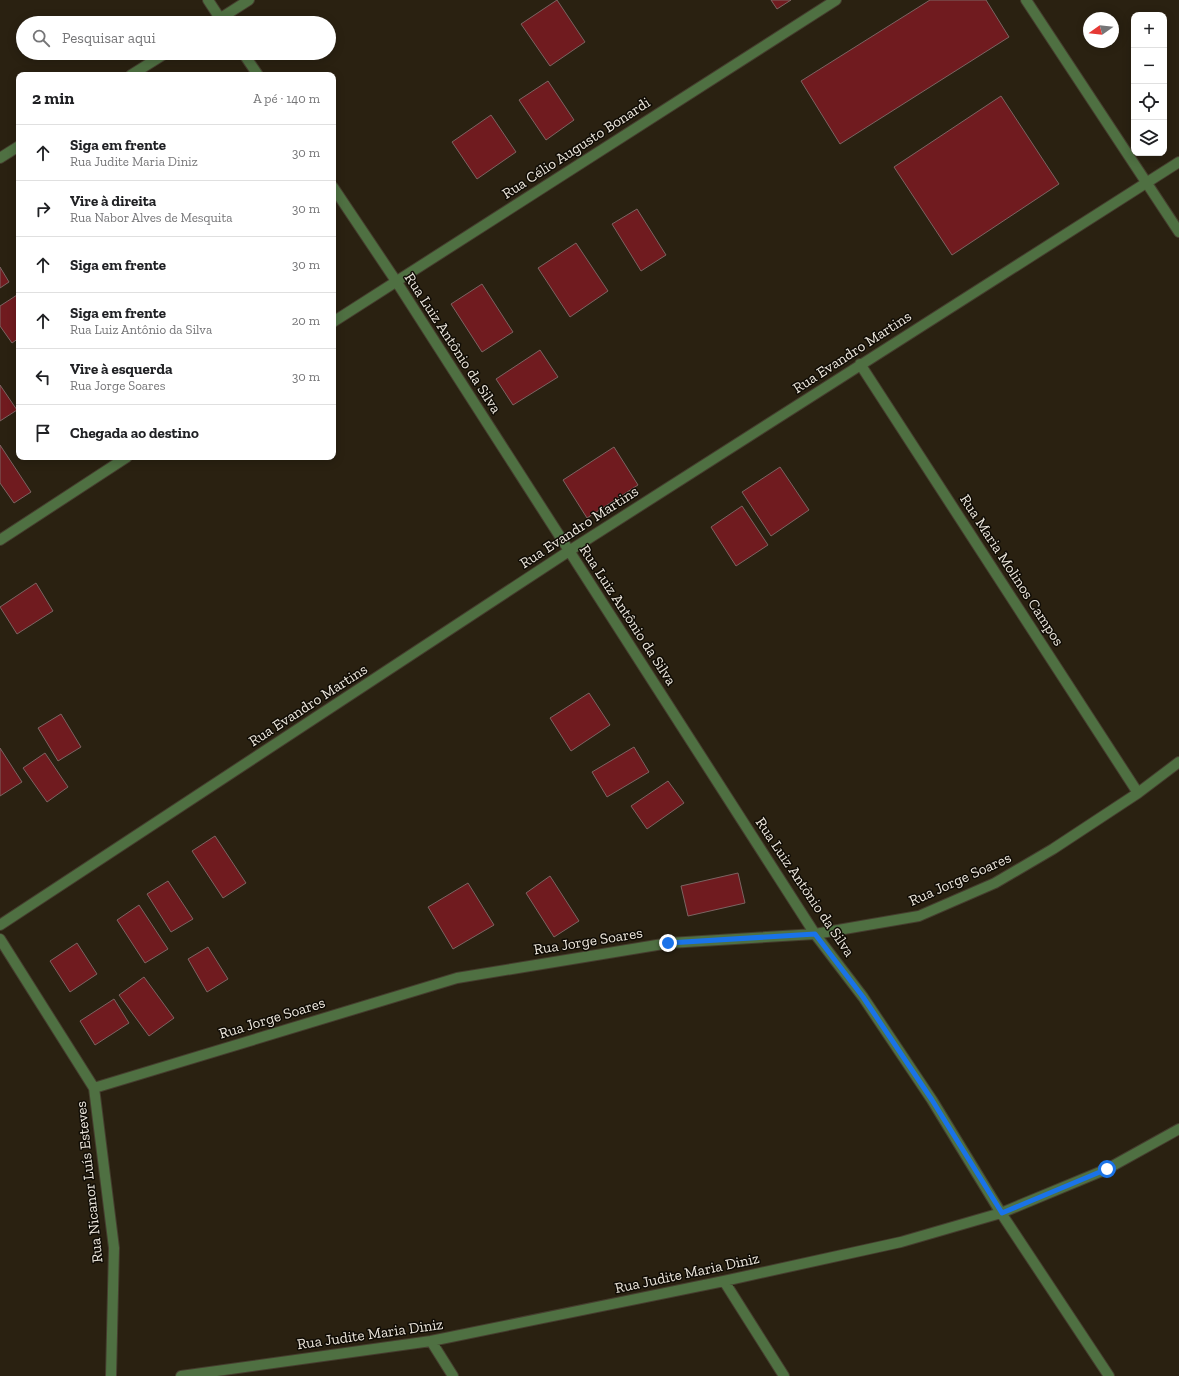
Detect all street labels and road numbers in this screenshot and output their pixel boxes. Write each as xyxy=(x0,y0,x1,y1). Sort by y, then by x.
street label: Rua Célio Augusto Bonardi xyxy=(499,93,653,203)
street label: Rua Luiz Antônio da Silva xyxy=(401,269,505,417)
street label: Rua Evandro Martins xyxy=(789,307,915,397)
street label: Rua Evandro Martins xyxy=(516,482,642,572)
street label: Rua Maria Molinos Campos xyxy=(956,491,1068,649)
street label: Rua Luiz Antônio da Silva xyxy=(576,541,680,689)
street label: Rua Evandro Martins xyxy=(245,660,371,750)
street label: Rua Luiz Antônio da Silva xyxy=(752,814,858,960)
street label: Rua Jorge Soares xyxy=(906,848,1014,910)
street label: Rua Jorge Soares xyxy=(532,924,644,958)
street label: Rua Jorge Soares xyxy=(217,993,327,1043)
street label: Rua Nicanor Luís Esteves xyxy=(72,1100,106,1264)
street label: Rua Judite Maria Diniz xyxy=(613,1249,761,1297)
street label: Rua Judite Maria Diniz xyxy=(296,1315,444,1353)

